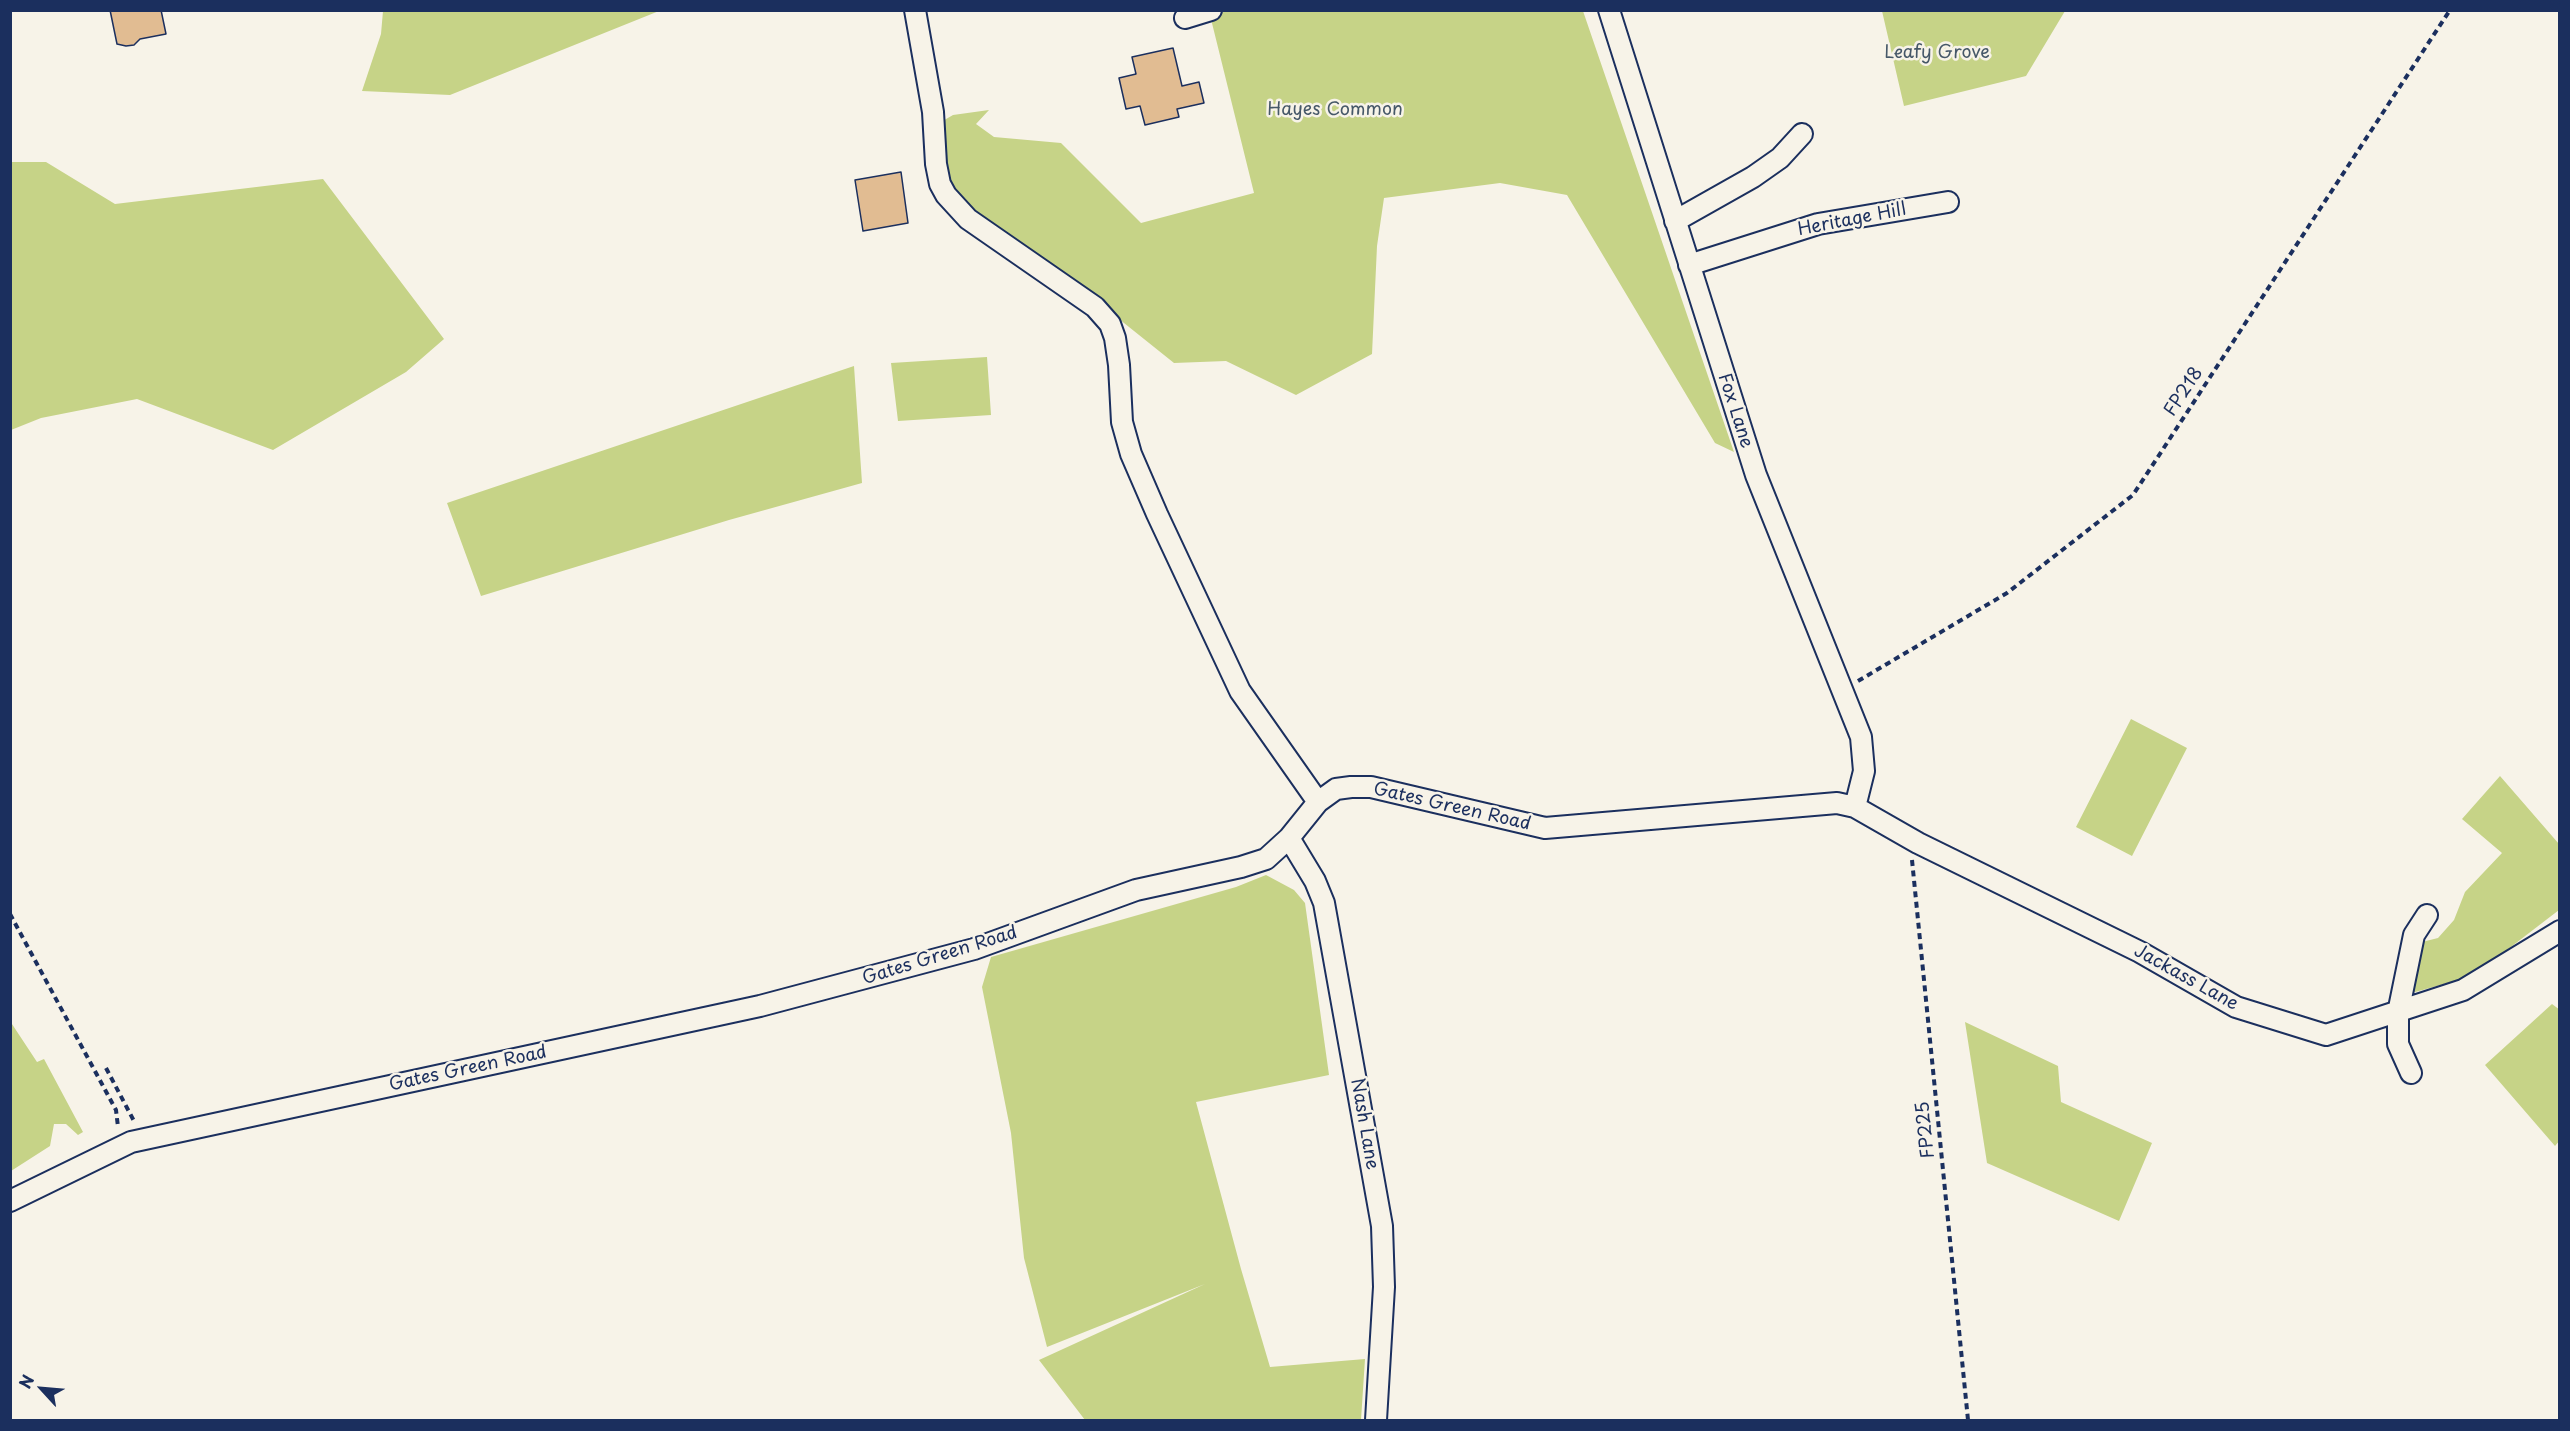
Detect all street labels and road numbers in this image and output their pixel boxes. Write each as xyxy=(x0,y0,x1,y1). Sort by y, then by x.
street label: Heritage Hill xyxy=(1796,199,1908,241)
street label: FP218 xyxy=(2160,363,2208,421)
street label: Fox Lane xyxy=(1713,371,1757,451)
street label: Gates Green Road xyxy=(1371,778,1533,836)
street label: Gates Green Road xyxy=(860,922,1020,990)
street label: Jackass Lane xyxy=(2130,940,2242,1016)
street label: Gates Green Road xyxy=(387,1042,549,1096)
street label: Nash Lane xyxy=(1345,1077,1383,1171)
street label: FP225 xyxy=(1912,1100,1940,1160)

